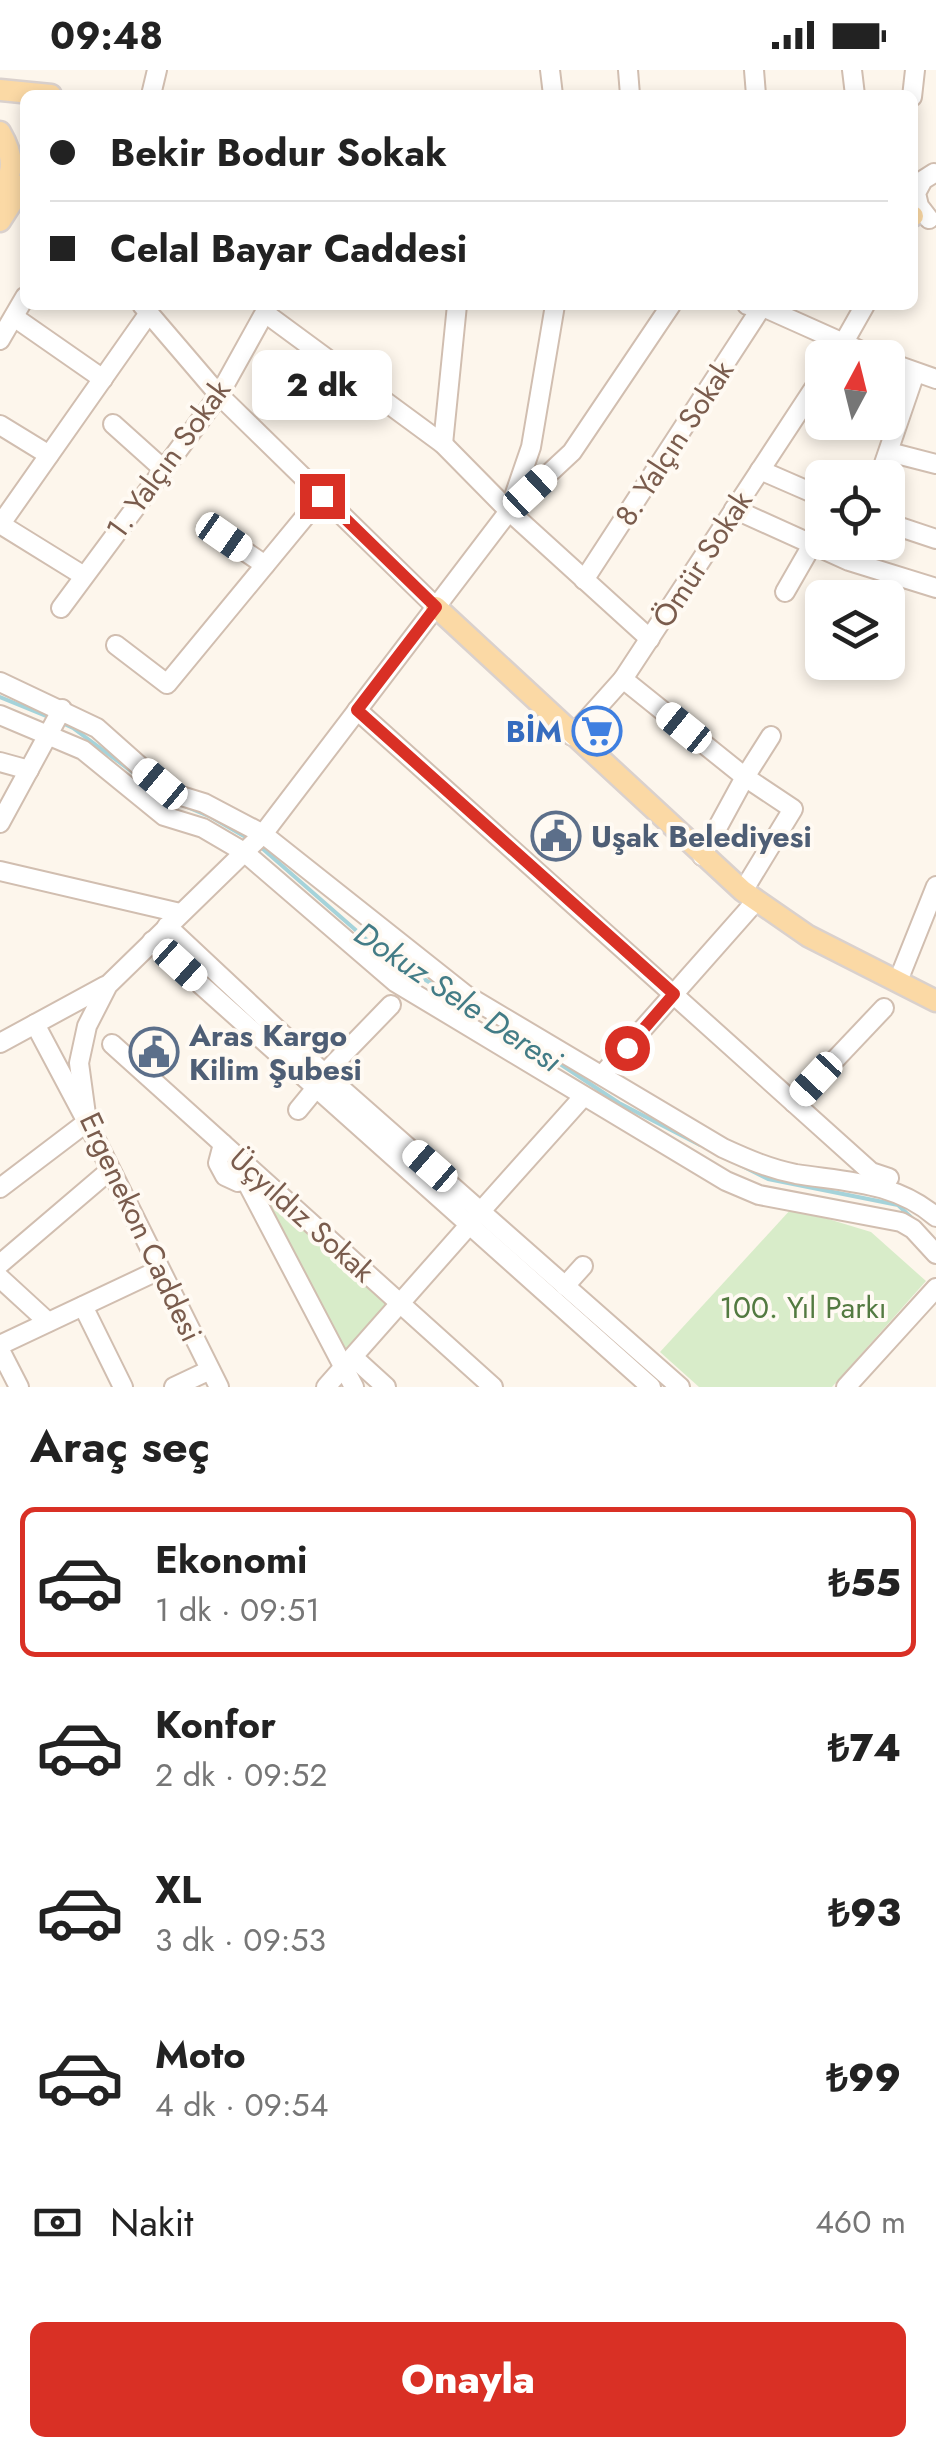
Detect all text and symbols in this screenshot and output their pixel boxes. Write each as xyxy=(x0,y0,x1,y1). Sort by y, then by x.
text: 09:48 xyxy=(50,8,163,63)
text: Bekir Bodur Sokak xyxy=(110,125,447,180)
text: Celal Bayar Caddesi xyxy=(110,221,467,276)
north arrow xyxy=(805,340,905,440)
map controls xyxy=(805,340,905,680)
callout: 2 dk xyxy=(252,351,392,421)
street label: 8. Yalçın Sokak xyxy=(604,351,744,534)
text: 2 dk xyxy=(286,362,358,408)
street label: 1. Yalçın Sokak xyxy=(96,370,241,547)
car xyxy=(498,460,562,522)
button: locate xyxy=(805,460,905,560)
route end xyxy=(300,474,345,519)
street label: Ömür Sokak xyxy=(642,481,763,636)
car xyxy=(191,508,257,566)
button: layers xyxy=(805,580,905,680)
car xyxy=(651,697,717,759)
supermarket icon: BİM xyxy=(571,705,623,757)
place label: BİM xyxy=(506,710,562,753)
car xyxy=(127,753,193,815)
public building icon: Uşak Belediyesi xyxy=(530,810,582,862)
place label: Uşak Belediyesi xyxy=(591,815,812,858)
water label: Dokuz Sele Deresi xyxy=(345,910,572,1084)
car xyxy=(148,934,212,996)
place label: Aras Kargo Kilim Şubesi xyxy=(188,1014,362,1091)
public building icon: Aras Kargo Kilim Şubesi xyxy=(128,1026,180,1078)
route start xyxy=(605,1026,650,1071)
car xyxy=(785,1047,847,1111)
street label: Ergenekon Caddesi xyxy=(69,1105,213,1349)
car xyxy=(398,1135,462,1197)
street label: Üçyıldız Sokak xyxy=(220,1138,385,1293)
park label: 100. Yıl Parkı xyxy=(720,1286,886,1329)
text: Araç seç xyxy=(30,1414,210,1479)
text: Ekonomi xyxy=(155,1532,308,1587)
icon: car xyxy=(35,1537,125,1627)
text: ₺55 xyxy=(828,1555,901,1610)
text: 1 dk · 09:51 xyxy=(155,1587,320,1633)
text: Konfor xyxy=(155,1697,276,1752)
icon: car xyxy=(35,1702,125,1792)
text: ₺74 xyxy=(828,1720,901,1775)
text: 2 dk · 09:52 xyxy=(155,1752,327,1798)
text: XL xyxy=(155,1862,201,1917)
icon: car xyxy=(35,1867,125,1957)
text: ₺93 xyxy=(828,1885,901,1940)
text: 3 dk · 09:53 xyxy=(155,1917,326,1963)
text: Moto xyxy=(155,2027,246,2082)
icon: car xyxy=(35,2032,125,2122)
text: ₺99 xyxy=(826,2050,901,2105)
text: 4 dk · 09:54 xyxy=(155,2082,328,2128)
icon: cash xyxy=(30,2195,85,2250)
text: Nakit xyxy=(110,2195,193,2250)
text: 460 m xyxy=(815,2199,906,2245)
button: Onayla xyxy=(30,2322,906,2437)

